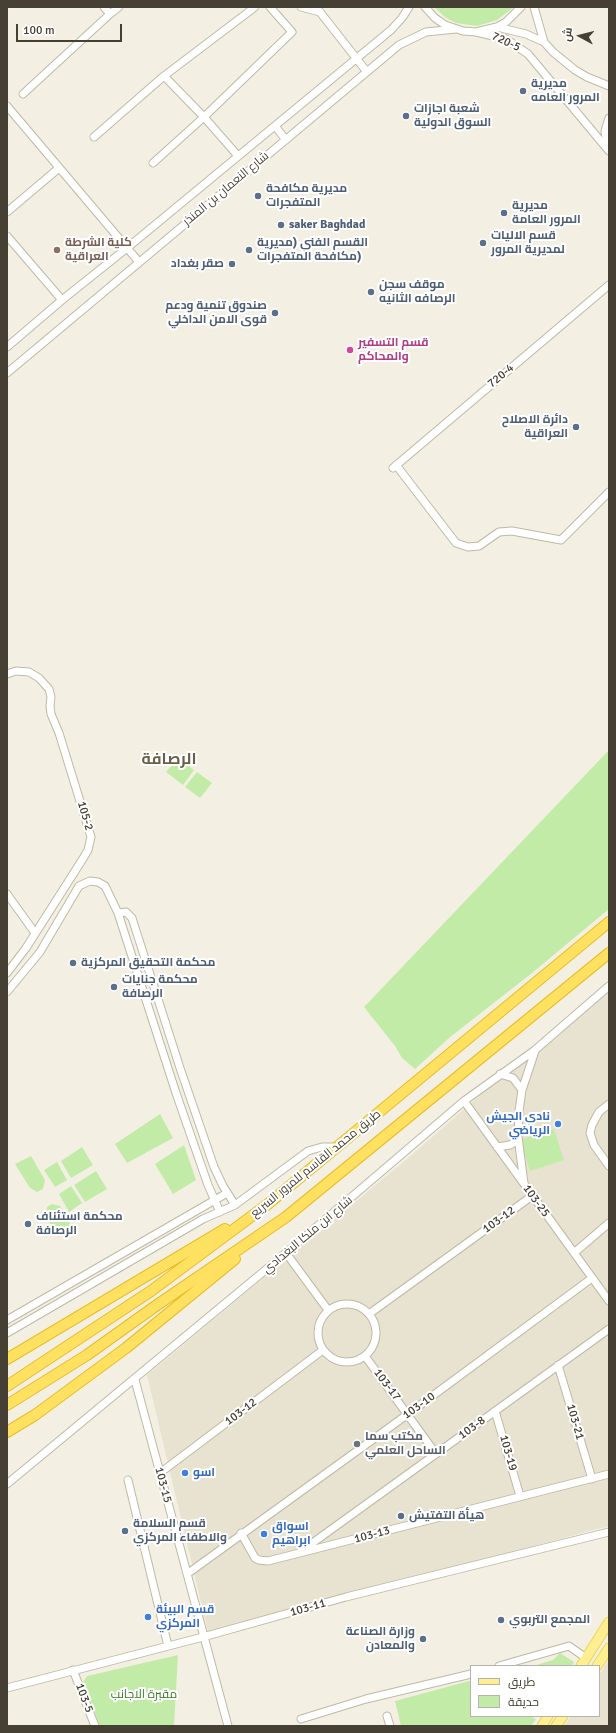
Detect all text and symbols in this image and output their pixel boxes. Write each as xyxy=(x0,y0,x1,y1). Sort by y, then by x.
scale bar xyxy=(18,16,124,42)
north arrow xyxy=(560,16,600,56)
text: 100 m xyxy=(23,23,55,38)
text: ش xyxy=(560,27,575,42)
street label: 720-5 xyxy=(489,29,523,55)
place label: مديرية المرور العامه xyxy=(531,77,600,105)
marker: مديرية المرور العامه xyxy=(518,86,528,96)
place label: شعبة اجازات السوق الدولية xyxy=(414,102,491,130)
marker: شعبة اجازات السوق الدولية xyxy=(401,111,411,121)
street label: شارع النعمان بن المنذر xyxy=(180,149,272,229)
place label: مديرية مكافحة المتفجرات xyxy=(266,182,347,210)
marker: مديرية مكافحة المتفجرات xyxy=(253,191,263,201)
place label: مديرية المرور العامة xyxy=(512,199,581,227)
marker: مديرية المرور العامة xyxy=(499,208,509,218)
place label: saker Baghdad xyxy=(289,218,365,232)
marker: saker Baghdad xyxy=(276,220,286,230)
place label: قسم الاليات لمديرية المرور xyxy=(491,229,565,257)
place label: كلية الشرطة العراقية xyxy=(65,236,132,264)
place label: القسم الفني (مديرية مكافحة المتفجرات) xyxy=(257,236,368,264)
marker: قسم الاليات لمديرية المرور xyxy=(478,238,488,248)
marker: كلية الشرطة العراقية xyxy=(52,245,62,255)
marker: القسم الفني (مديرية مكافحة المتفجرات) xyxy=(244,245,254,255)
place label: صقر بغداد xyxy=(171,257,224,271)
marker: صقر بغداد xyxy=(227,259,237,269)
place label: موقف سجن الرصافه الثانيه xyxy=(379,278,455,306)
marker: موقف سجن الرصافه الثانيه xyxy=(366,287,376,297)
place label: صندوق تنمية ودعم قوى الامن الداخلي xyxy=(165,299,267,327)
marker: صندوق تنمية ودعم قوى الامن الداخلي xyxy=(270,308,280,318)
place label: قسم التسفير والمحاكم xyxy=(358,336,429,364)
marker: قسم التسفير والمحاكم xyxy=(345,345,355,355)
street label: 720-4 xyxy=(485,361,517,391)
place label: دائرة الاصلاح العراقية xyxy=(502,413,568,441)
marker: دائرة الاصلاح العراقية xyxy=(571,422,581,432)
district label: الرصافة xyxy=(142,750,196,770)
street label: 105-2 xyxy=(74,800,96,832)
place label: محكمة التحقيق المركزية xyxy=(81,956,215,970)
marker: محكمة التحقيق المركزية xyxy=(68,958,78,968)
place label: محكمة جنايات الرصافة xyxy=(122,973,198,1001)
marker: محكمة جنايات الرصافة xyxy=(109,982,119,992)
street label: طريق محمد القاسم للمرور السريع xyxy=(248,1107,384,1221)
place label: نادي الجيش الرياضي xyxy=(486,1110,550,1138)
marker: نادي الجيش الرياضي xyxy=(553,1119,563,1129)
street label: 103-25 xyxy=(519,1182,553,1220)
street label: شارع ابن ملكا البغدادي xyxy=(260,1193,356,1277)
street label: 103-12 xyxy=(480,1203,518,1237)
place label: محكمة استئناف الرصافة xyxy=(36,1210,123,1238)
marker: محكمة استئناف الرصافة xyxy=(23,1219,33,1229)
street label: 103-17 xyxy=(370,1366,404,1404)
street label: 103-10 xyxy=(400,1389,438,1423)
street label: 103-12 xyxy=(222,1395,260,1429)
street label: 103-21 xyxy=(563,1402,587,1442)
street label: 103-8 xyxy=(456,1413,488,1443)
place label: مكتب سما الساحل العلمي xyxy=(365,1430,446,1458)
street label: 103-19 xyxy=(496,1433,520,1473)
marker: مكتب سما الساحل العلمي xyxy=(352,1439,362,1449)
street label: 103-15 xyxy=(151,1465,175,1505)
place label: اسو xyxy=(193,1466,215,1480)
marker: اسو xyxy=(180,1468,190,1478)
place label: هيأة التفتيش xyxy=(409,1509,484,1523)
marker: هيأة التفتيش xyxy=(396,1511,406,1521)
place label: قسم السلامة والاطفاء المركزي xyxy=(133,1517,227,1545)
place label: اسواق ابراهيم xyxy=(272,1520,311,1548)
street label: 103-13 xyxy=(352,1523,392,1547)
marker: قسم السلامة والاطفاء المركزي xyxy=(120,1526,130,1536)
marker: اسواق ابراهيم xyxy=(259,1529,269,1539)
street label: 103-11 xyxy=(288,1596,328,1620)
place label: قسم البيئة المركزي xyxy=(156,1603,214,1631)
marker: قسم البيئة المركزي xyxy=(143,1612,153,1622)
place label: المجمع التربوي xyxy=(509,1613,590,1627)
marker: المجمع التربوي xyxy=(496,1615,506,1625)
place label: وزارة الصناعة والمعادن xyxy=(346,1625,415,1653)
marker: وزارة الصناعة والمعادن xyxy=(418,1634,428,1644)
legend xyxy=(470,1665,600,1717)
text: طريق xyxy=(508,1675,535,1690)
street label: 103-5 xyxy=(72,1681,96,1715)
park label: مقبرة الاجانب xyxy=(111,1688,177,1702)
text: حديقة xyxy=(508,1695,539,1710)

